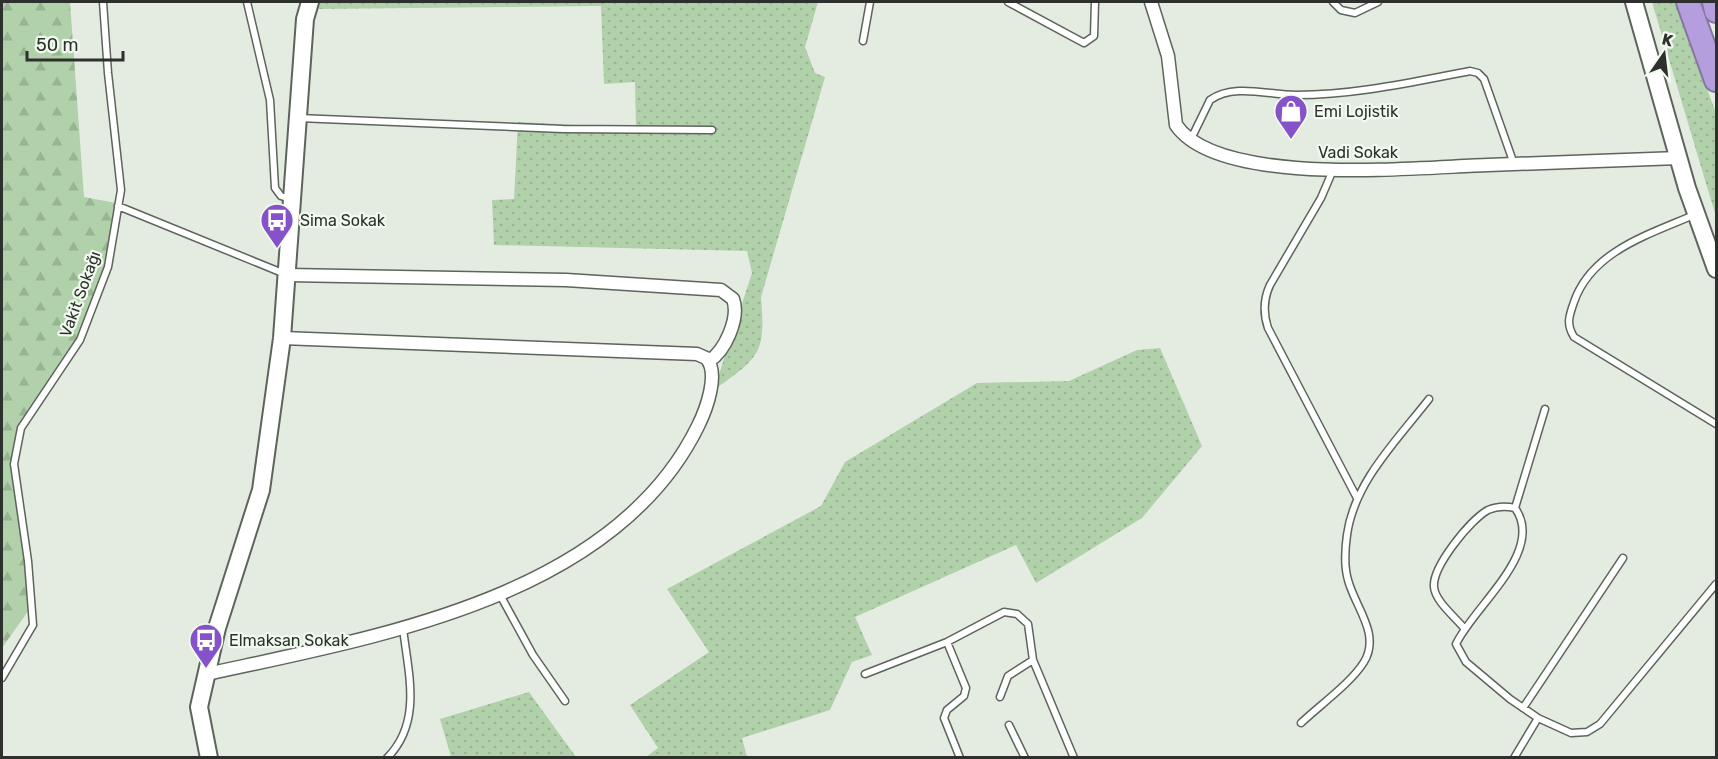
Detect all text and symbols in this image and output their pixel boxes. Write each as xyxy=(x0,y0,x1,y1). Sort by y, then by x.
scale bar xyxy=(27,24,123,62)
north arrow xyxy=(1634,24,1694,84)
text: K xyxy=(1660,29,1675,51)
text: 50 m xyxy=(36,34,79,56)
shop icon: Emi Lojistik xyxy=(1273,93,1309,140)
place label: Emi Lojistik xyxy=(1314,102,1399,121)
street label: Vadi Sokak xyxy=(1318,143,1399,162)
bus stop icon: Sima Sokak xyxy=(259,202,295,249)
place label: Sima Sokak xyxy=(300,211,386,230)
street label: Vakit Sokağı xyxy=(56,248,104,340)
bus stop icon: Elmaksan Sokak xyxy=(188,622,224,669)
place label: Elmaksan Sokak xyxy=(229,631,349,650)

